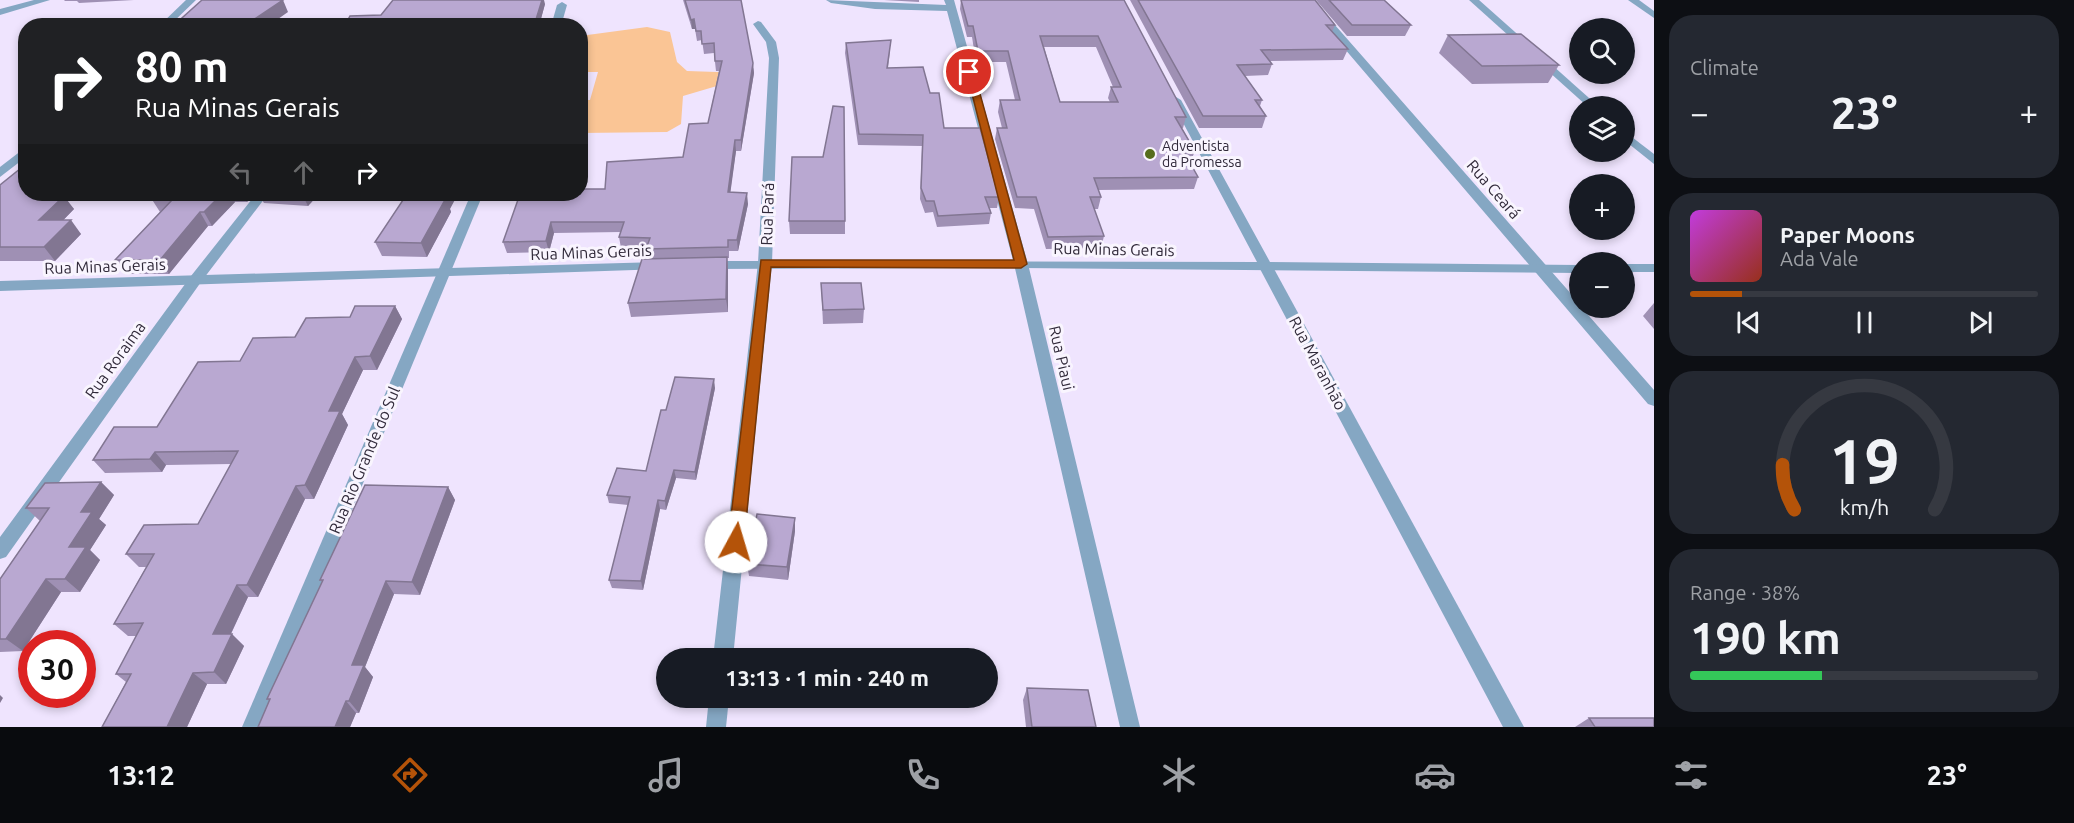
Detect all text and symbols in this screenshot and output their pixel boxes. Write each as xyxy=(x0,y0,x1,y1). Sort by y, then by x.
map controls xyxy=(1569,18,1635,318)
button: search xyxy=(1569,18,1635,84)
icon: right xyxy=(36,42,114,120)
text: 80 m xyxy=(135,43,229,90)
pin xyxy=(943,46,994,97)
icon: arrive xyxy=(952,55,985,88)
text: Climate xyxy=(1690,56,1759,79)
text: 23° xyxy=(1831,87,1897,138)
text: Rua Minas Gerais xyxy=(135,92,340,122)
text: − xyxy=(1690,94,1709,131)
text: + xyxy=(2019,94,2038,131)
button: layers xyxy=(1569,96,1635,162)
place label: Adventista da Promessa xyxy=(1162,138,1242,170)
marker: Adventista da Promessa xyxy=(1143,147,1157,161)
icon: left xyxy=(224,156,257,189)
icon: ahead xyxy=(287,156,320,189)
icon: right xyxy=(350,156,383,189)
street label: Rua Ceará xyxy=(1464,156,1524,222)
button: + xyxy=(1569,174,1635,240)
street label: Rua Pará xyxy=(757,182,777,246)
text: Paper Moons xyxy=(1780,222,1915,247)
street label: Rua Minas Gerais xyxy=(1053,239,1175,259)
street label: Rua Minas Gerais xyxy=(530,241,652,263)
text: Ada Vale xyxy=(1780,247,1858,270)
button: − xyxy=(1569,252,1635,318)
street label: Rua Minas Gerais xyxy=(44,255,166,277)
icon: previous xyxy=(1732,306,1765,339)
icon: pause xyxy=(1848,306,1881,339)
icon: next xyxy=(1964,306,1997,339)
street label: Rua Maranhão xyxy=(1286,313,1350,413)
street label: Rua Roraima xyxy=(81,318,149,402)
street label: Rua Piaui xyxy=(1046,324,1078,392)
street label: Rua Rio Grande do Sul xyxy=(325,384,403,536)
text: 19 xyxy=(1829,426,1899,496)
text: km/h xyxy=(1839,495,1889,519)
position arrow xyxy=(704,510,768,574)
text: Range · 38% xyxy=(1690,581,1800,604)
text: 190 km xyxy=(1690,612,1841,663)
speed limit sign: 30 xyxy=(18,630,96,708)
text: 13:13 · 1 min · 240 m xyxy=(725,665,929,690)
icon: directions xyxy=(389,754,431,796)
icon: music xyxy=(645,754,687,796)
icon: phone xyxy=(902,754,944,796)
icon: climate xyxy=(1158,754,1200,796)
icon: car xyxy=(1414,754,1456,796)
icon: filters xyxy=(1670,754,1712,796)
text: 13:12 xyxy=(107,760,175,790)
text: 23° xyxy=(1927,760,1967,790)

